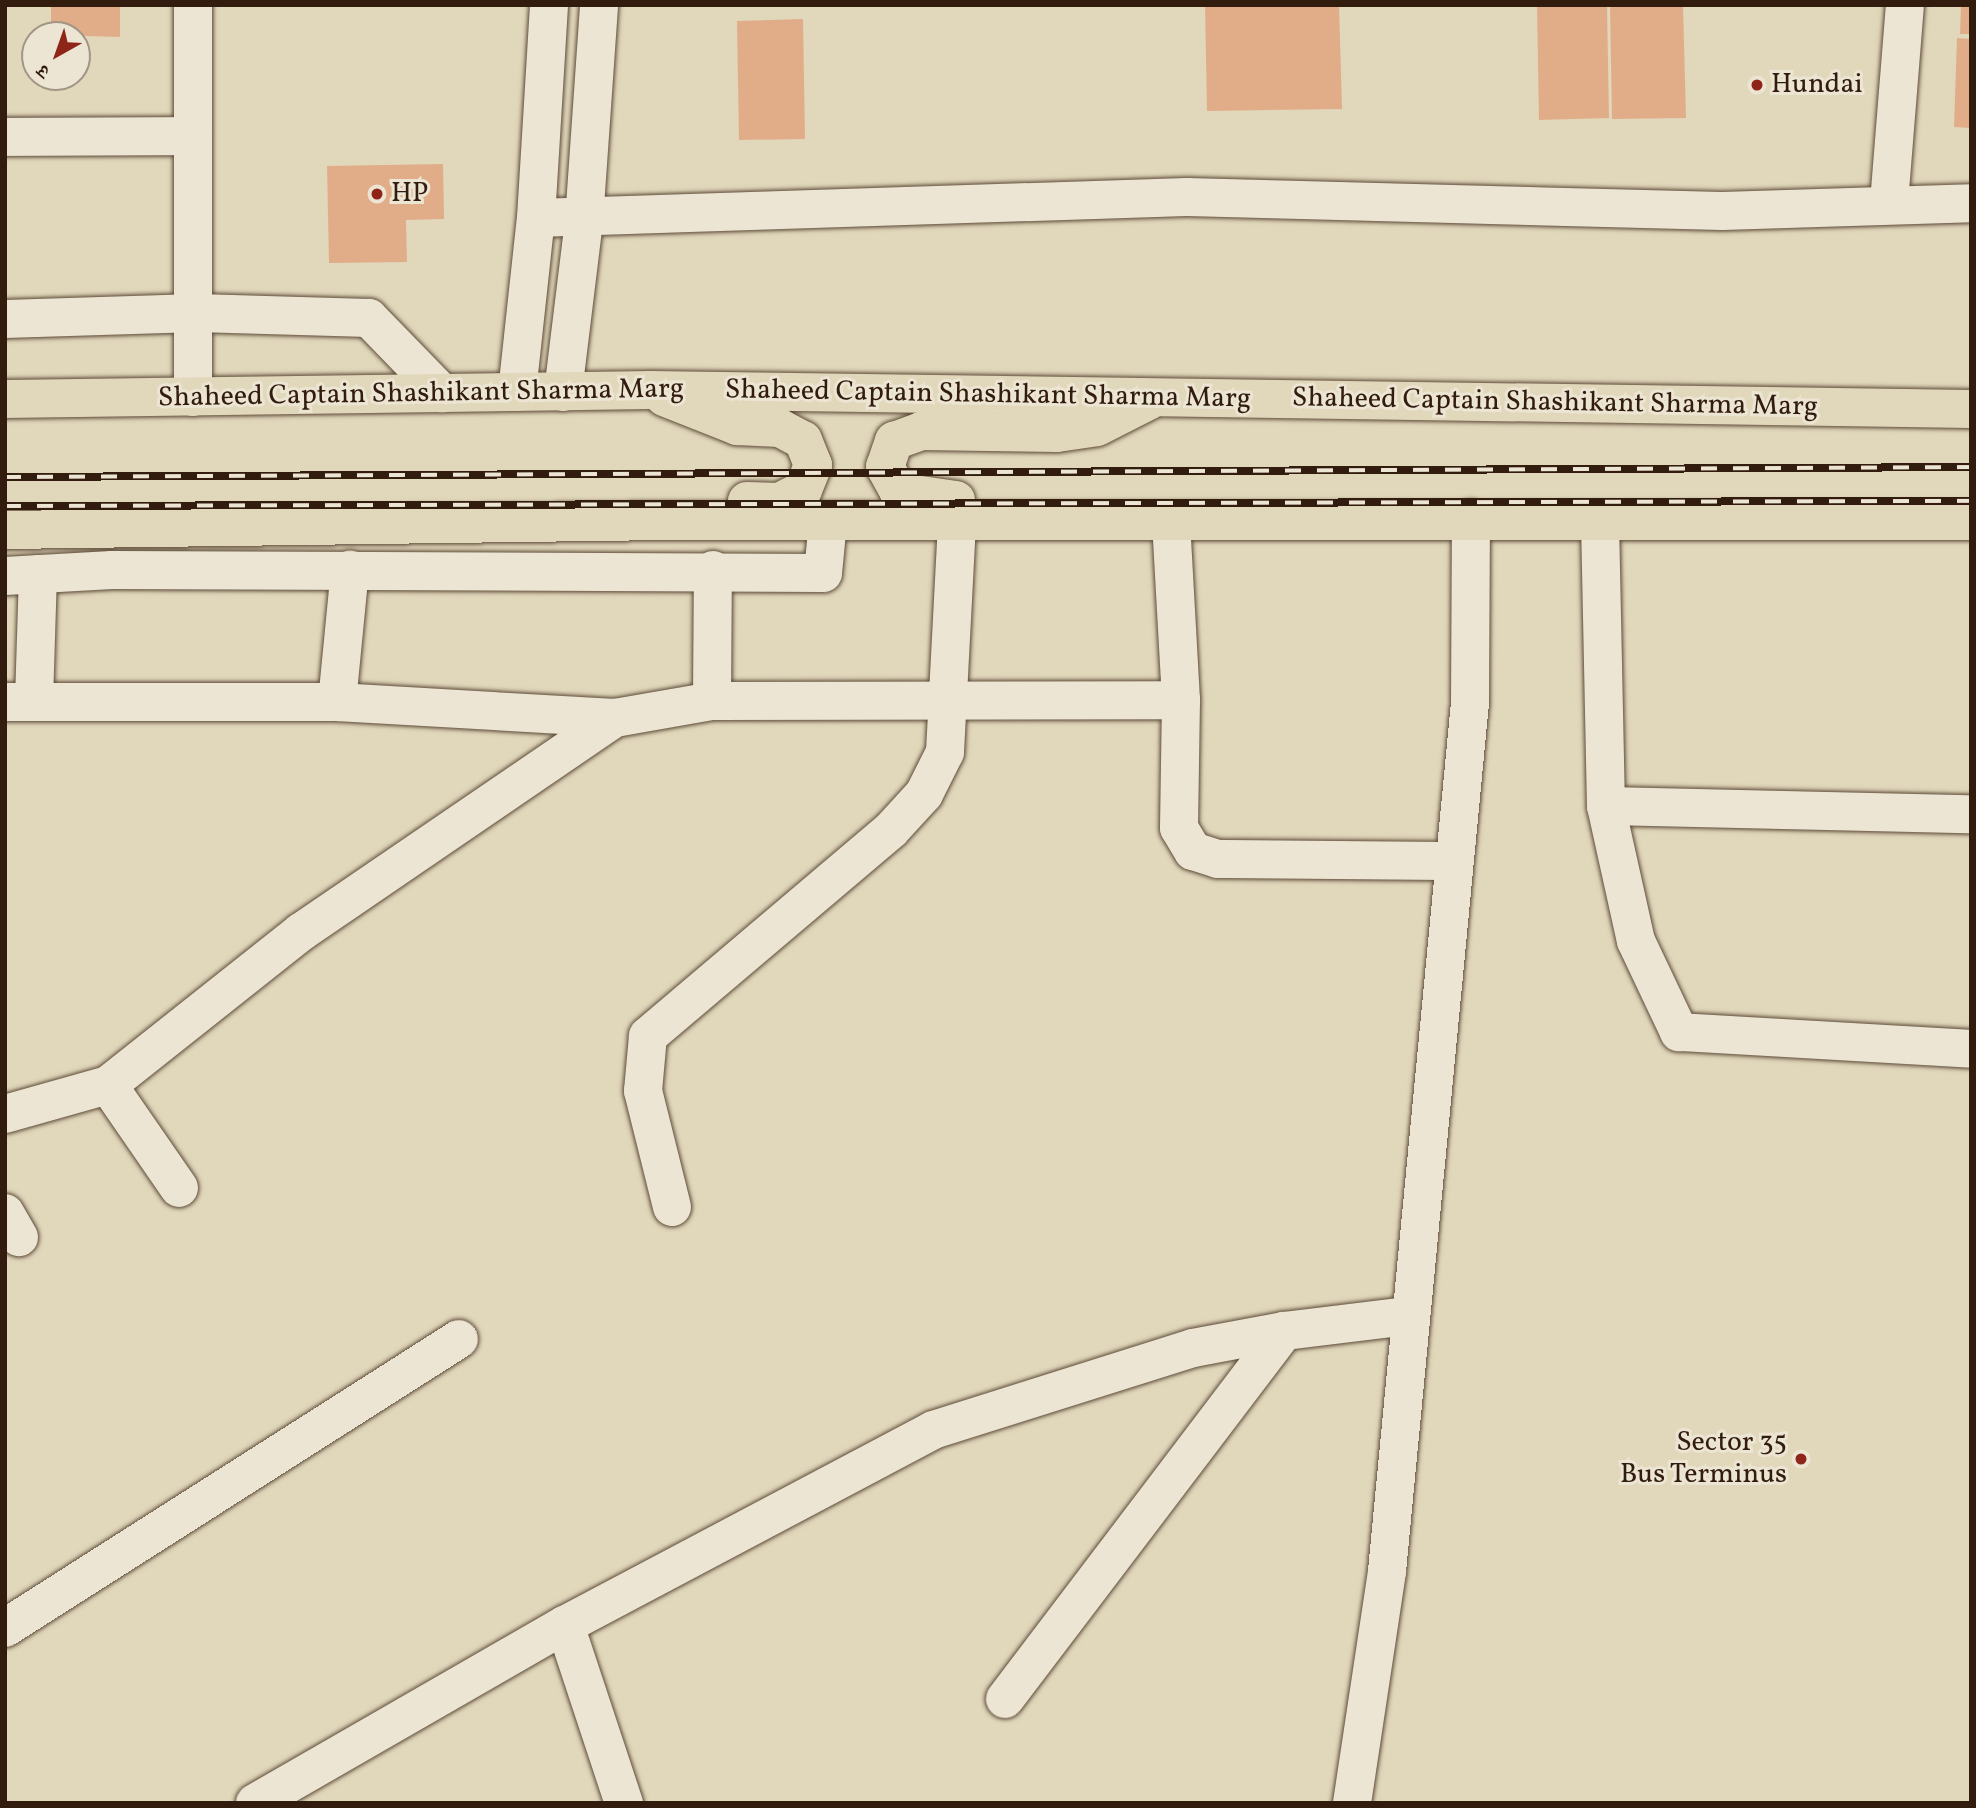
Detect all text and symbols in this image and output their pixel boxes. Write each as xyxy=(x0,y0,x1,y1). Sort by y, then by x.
north arrow xyxy=(21,21,91,91)
text: उ xyxy=(32,57,56,84)
place label: Hundai xyxy=(1771,68,1863,102)
marker: Hundai xyxy=(1749,77,1765,93)
place label: HP xyxy=(391,177,428,211)
marker: HP xyxy=(369,186,385,202)
street label: Shaheed Captain Shashikant Sharma Marg xyxy=(158,373,684,415)
street label: Shaheed Captain Shashikant Sharma Marg xyxy=(725,374,1251,416)
street label: Shaheed Captain Shashikant Sharma Marg xyxy=(1292,382,1818,424)
place label: Sector 35 Bus Terminus xyxy=(1619,1426,1787,1492)
marker: Sector 35 Bus Terminus xyxy=(1793,1451,1809,1467)

